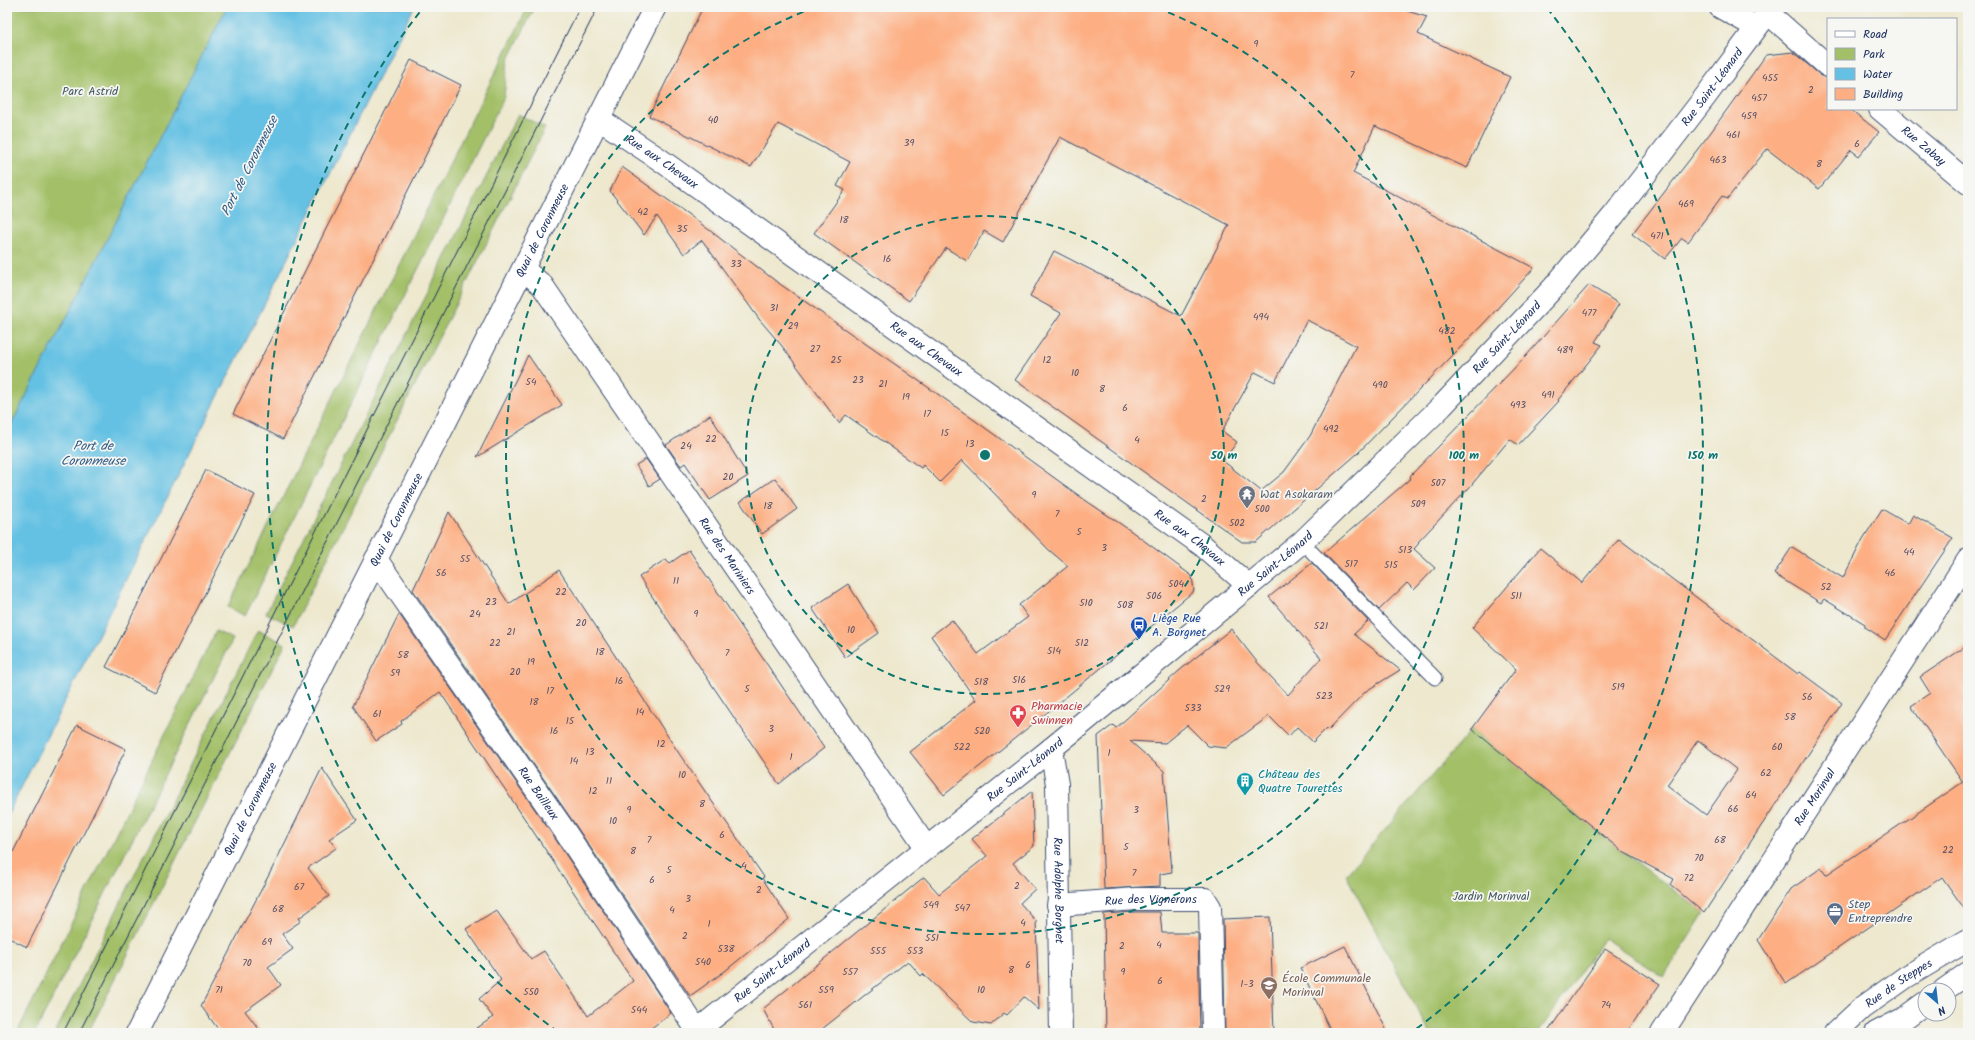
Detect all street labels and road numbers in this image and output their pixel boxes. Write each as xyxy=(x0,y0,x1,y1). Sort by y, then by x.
street label: Rue Saint-Léonard xyxy=(1676,43,1748,130)
street label: Rue Zabay xyxy=(1897,121,1951,170)
street label: Rue aux Chevaux xyxy=(622,130,703,194)
street label: Quai de Coronmeuse xyxy=(511,180,574,281)
street label: Rue Saint-Léonard xyxy=(1468,296,1546,378)
street label: Rue aux Chevaux xyxy=(886,317,967,382)
street label: Quai de Coronmeuse xyxy=(365,469,428,570)
street label: Rue aux Chevaux xyxy=(1150,504,1230,571)
street label: Rue des Mariniers xyxy=(694,513,760,599)
street label: Rue Saint-Léonard xyxy=(1233,526,1318,601)
street label: Rue Saint-Léonard xyxy=(982,732,1068,806)
street label: Quai de Coronmeuse xyxy=(218,758,282,859)
street label: Rue Bailleux xyxy=(513,763,564,824)
street label: Rue Morinval xyxy=(1789,765,1840,829)
street label: Rue Adolphe Borgnet xyxy=(1048,837,1069,944)
street label: Rue des Vignerons xyxy=(1104,890,1197,911)
street label: Rue Saint-Léonard xyxy=(730,934,816,1007)
street label: Rue de Steppes xyxy=(1861,954,1936,1013)

